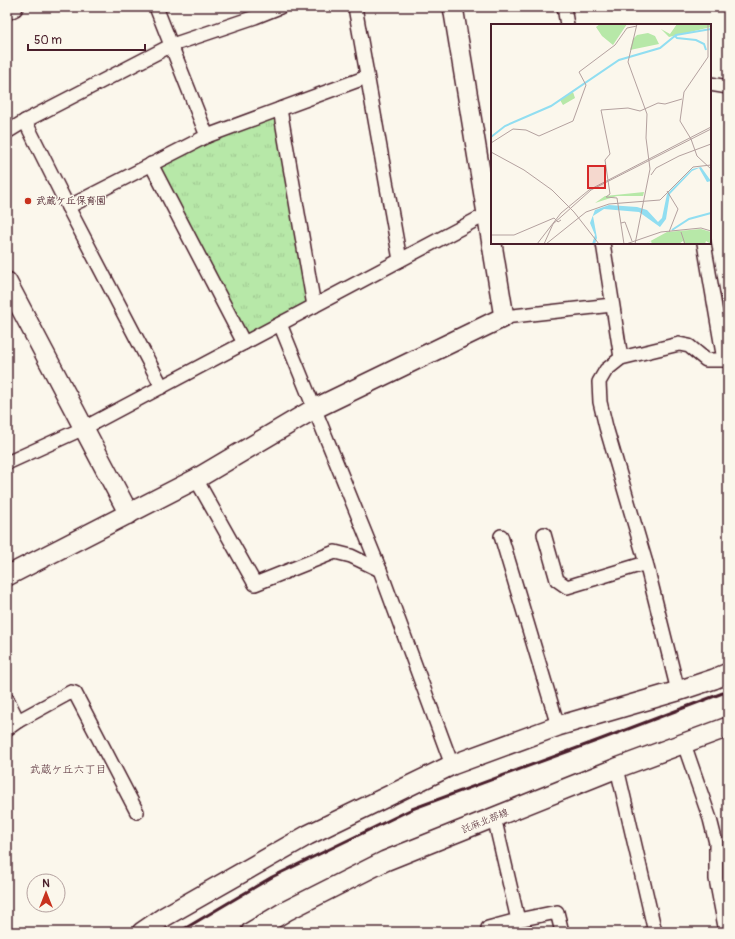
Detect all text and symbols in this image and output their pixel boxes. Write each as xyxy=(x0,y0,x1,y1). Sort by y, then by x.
inset map xyxy=(491,24,711,244)
scale bar xyxy=(28,26,145,52)
text: 50 m xyxy=(34,33,62,48)
place label: 武蔵ケ丘保育園 xyxy=(36,195,106,207)
marker: 武蔵ケ丘保育園 xyxy=(23,196,33,206)
district label: 武蔵ケ丘六丁目 xyxy=(30,763,107,776)
street label: 託麻北部線 xyxy=(460,806,510,836)
north arrow xyxy=(26,873,66,913)
text: N xyxy=(42,877,50,890)

